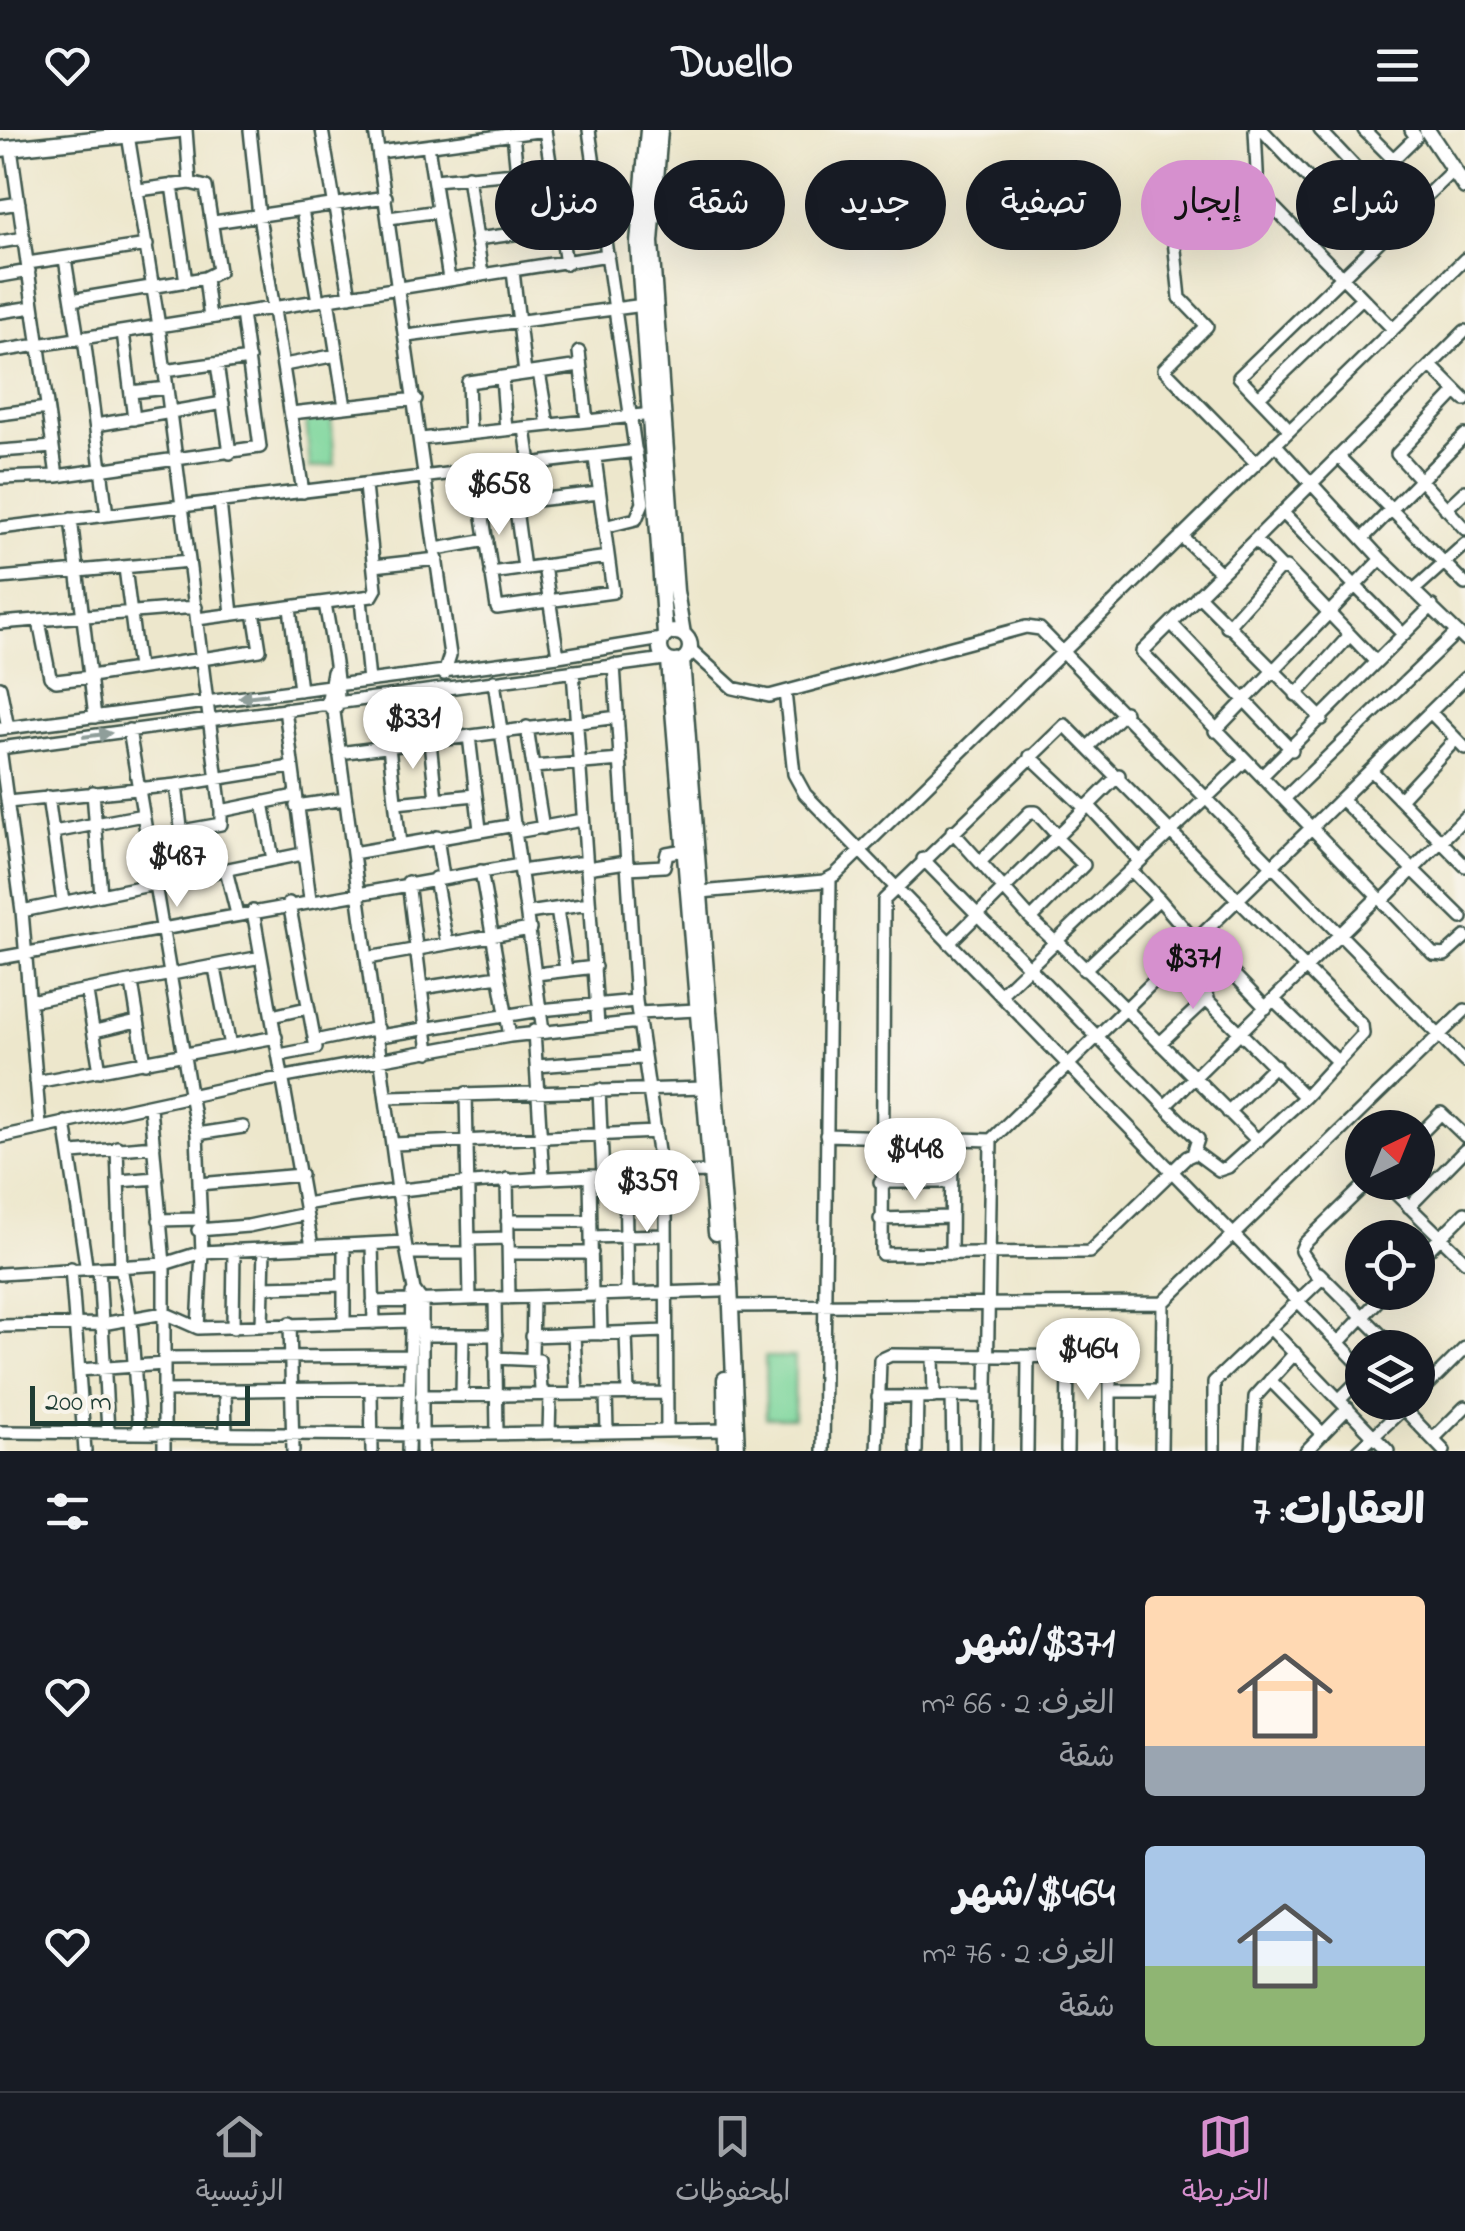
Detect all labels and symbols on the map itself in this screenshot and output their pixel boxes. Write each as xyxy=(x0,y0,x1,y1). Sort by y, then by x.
pin: $658 xyxy=(440,453,558,538)
pin: $331 xyxy=(354,687,472,772)
one-way arrow xyxy=(237,689,269,705)
one-way arrow xyxy=(81,726,113,742)
pin: $487 xyxy=(118,825,236,910)
pin: $371 xyxy=(1134,927,1252,1012)
north arrow xyxy=(1345,1110,1435,1200)
pin: $448 xyxy=(856,1118,974,1203)
pin: $359 xyxy=(588,1150,706,1235)
pin: $464 xyxy=(1029,1318,1147,1403)
scale bar xyxy=(30,1381,250,1426)

